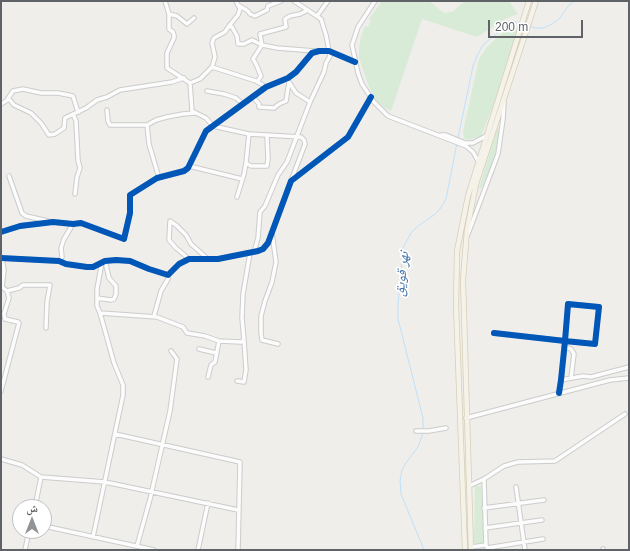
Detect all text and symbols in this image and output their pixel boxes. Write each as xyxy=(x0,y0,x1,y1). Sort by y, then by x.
scale bar xyxy=(490,12,585,38)
text: 200 m xyxy=(495,20,528,34)
water label: نهر قويق xyxy=(391,251,413,297)
north arrow xyxy=(12,499,52,539)
text: ش xyxy=(26,502,38,514)

